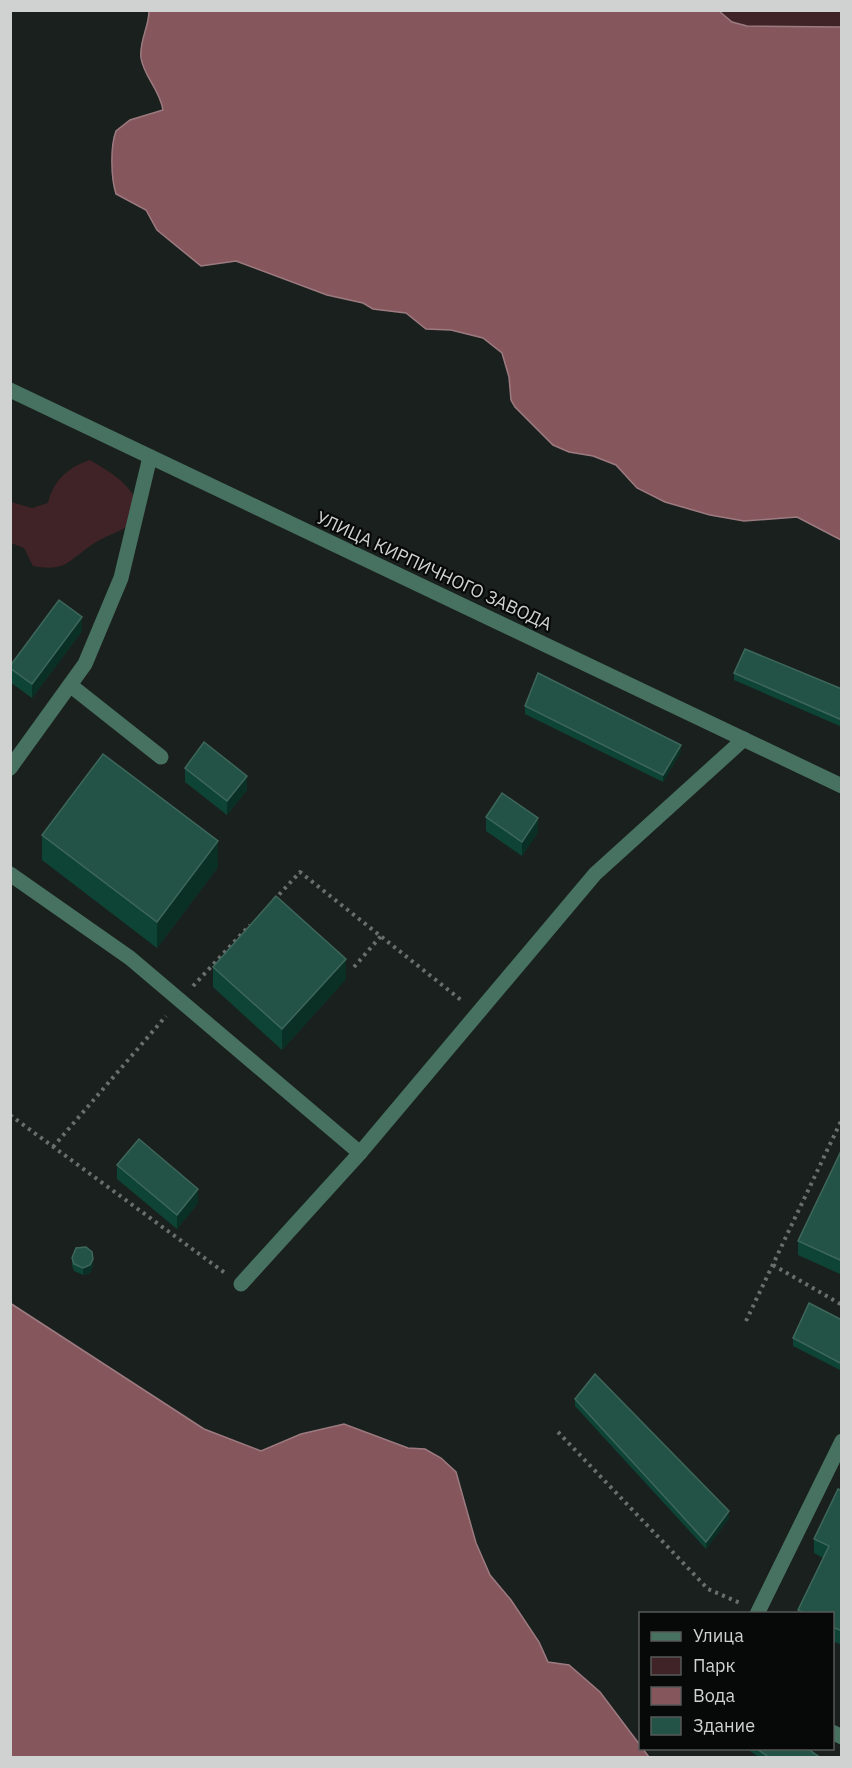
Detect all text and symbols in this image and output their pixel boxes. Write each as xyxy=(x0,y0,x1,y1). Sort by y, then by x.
street label: УЛИЦА КИРПИЧНОГО ЗАВОДА xyxy=(313,506,556,636)
legend xyxy=(639,1612,834,1750)
text: Улица xyxy=(693,1624,744,1647)
text: Парк xyxy=(693,1654,736,1677)
text: Вода xyxy=(693,1684,736,1707)
text: Здание xyxy=(693,1714,755,1737)

